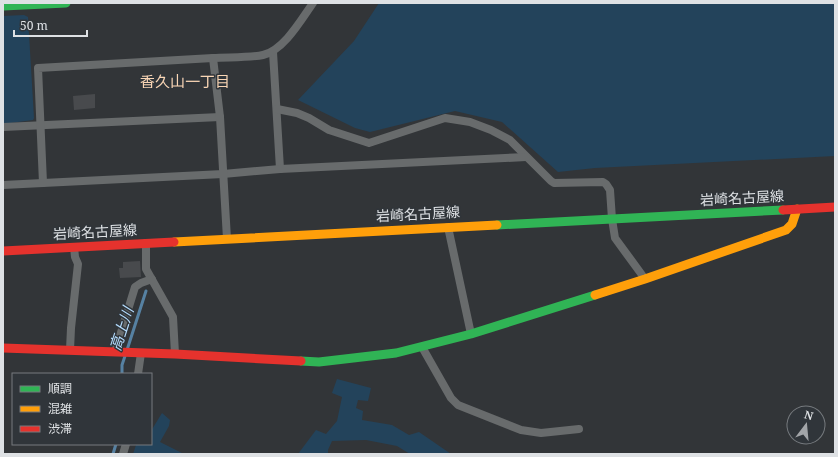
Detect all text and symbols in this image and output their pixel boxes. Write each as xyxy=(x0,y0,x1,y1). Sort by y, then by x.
scale bar xyxy=(14,12,87,38)
text: 50 m xyxy=(20,17,48,34)
district label: 香久山一丁目 xyxy=(140,71,230,91)
street label: 岩崎名古屋線 xyxy=(700,186,784,209)
street label: 岩崎名古屋線 xyxy=(376,202,460,225)
street label: 岩崎名古屋線 xyxy=(53,220,137,243)
water label: 高上川 xyxy=(105,302,138,353)
legend xyxy=(12,373,152,445)
text: 順調 xyxy=(48,380,72,397)
text: 混雑 xyxy=(48,400,72,417)
north arrow xyxy=(786,405,826,445)
text: N xyxy=(803,407,815,423)
text: 渋滞 xyxy=(48,420,72,437)

